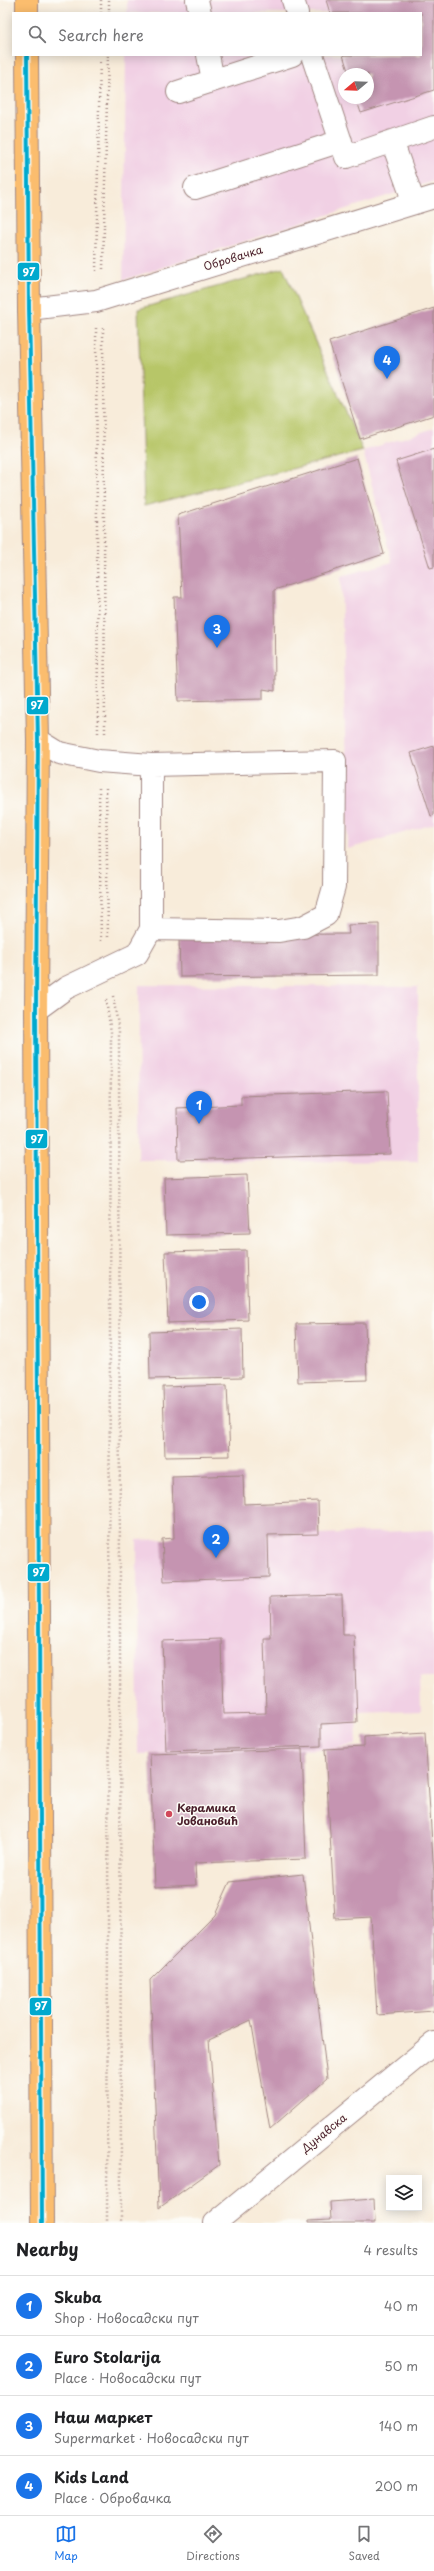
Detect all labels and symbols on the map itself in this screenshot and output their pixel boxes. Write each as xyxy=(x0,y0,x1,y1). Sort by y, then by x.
north arrow xyxy=(338,68,374,104)
street label: Обровачка xyxy=(201,240,265,275)
line badge: 97 xyxy=(17,262,40,281)
text: 97 xyxy=(23,263,36,280)
pin: 4 xyxy=(374,346,400,379)
pin: 3 xyxy=(204,615,230,648)
line badge: 97 xyxy=(26,696,49,715)
text: 97 xyxy=(31,696,44,713)
pin: 1 xyxy=(186,1091,212,1124)
line badge: 97 xyxy=(25,1129,48,1149)
text: 97 xyxy=(31,1130,44,1147)
your location xyxy=(189,1292,209,1312)
pin: 2 xyxy=(203,1525,229,1558)
line badge: 97 xyxy=(27,1563,50,1582)
text: 97 xyxy=(33,1563,46,1580)
place label: Керамика Јовановић xyxy=(177,1799,238,1829)
marker: Керамика Јовановић xyxy=(164,1809,174,1819)
line badge: 97 xyxy=(29,1997,52,2016)
text: 97 xyxy=(35,1997,48,2014)
street label: Дунавска xyxy=(297,2109,350,2157)

